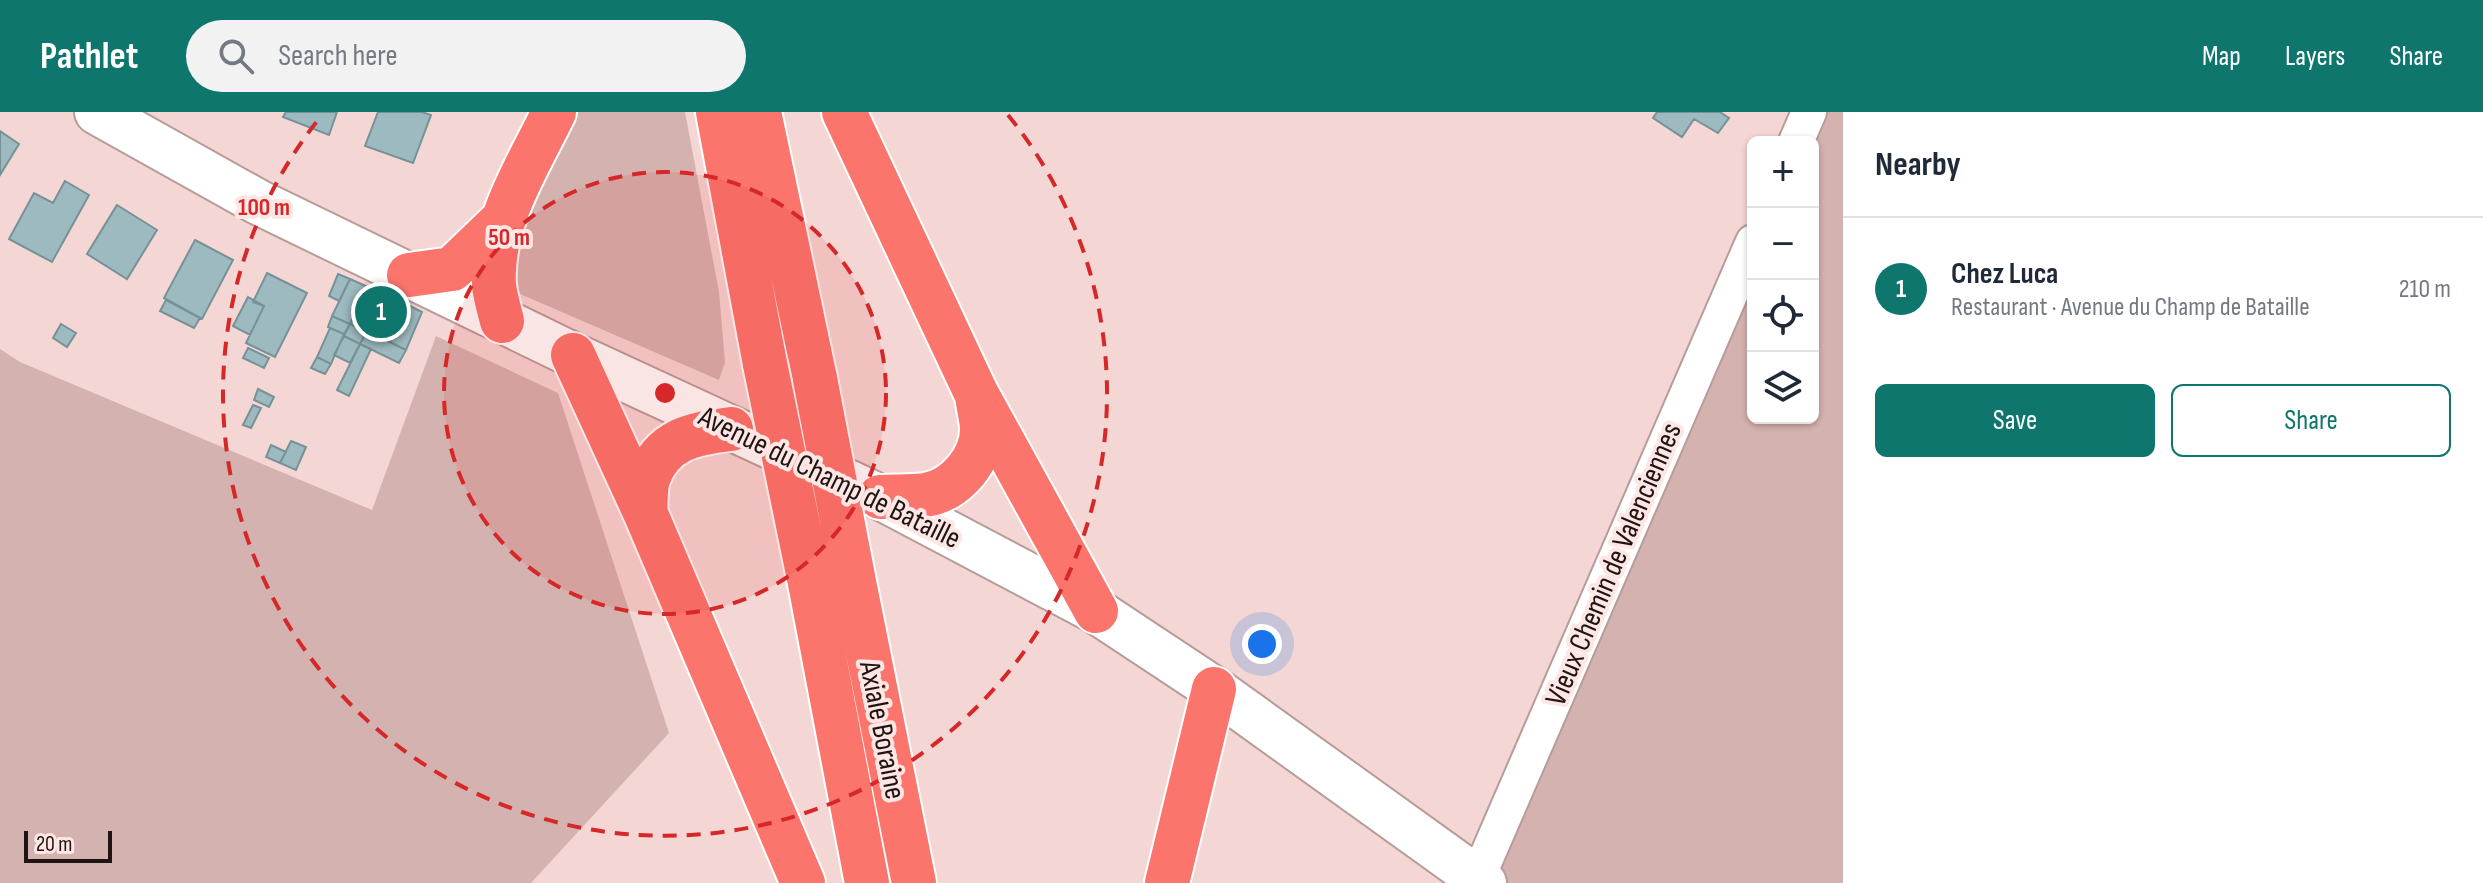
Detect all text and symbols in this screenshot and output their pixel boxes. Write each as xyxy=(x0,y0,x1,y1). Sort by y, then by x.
search box xyxy=(186,20,746,92)
text: Pathlet xyxy=(40,34,138,79)
icon: search xyxy=(214,34,258,78)
text: Search here xyxy=(278,38,397,74)
text: Map xyxy=(2202,40,2241,73)
text: Layers xyxy=(2285,40,2345,73)
text: Share xyxy=(2389,40,2443,73)
map controls xyxy=(1747,136,1819,424)
button: + xyxy=(1747,136,1819,208)
text: Nearby xyxy=(1875,144,1961,185)
text: 100 m xyxy=(238,193,290,222)
button: − xyxy=(1747,208,1819,280)
text: 50 m xyxy=(488,223,530,252)
text: Chez Luca xyxy=(1951,256,2058,292)
text: 1 xyxy=(1896,274,1906,305)
text: 210 m xyxy=(2399,274,2451,305)
button: locate xyxy=(1747,280,1819,352)
pin: 1 xyxy=(355,282,407,342)
text: Restaurant · Avenue du Champ de Bataille xyxy=(1951,292,2310,323)
button: layers xyxy=(1747,352,1819,424)
centre of rings xyxy=(651,379,679,407)
button: Save xyxy=(1875,384,2155,457)
button: Share xyxy=(2171,384,2451,457)
street label: Avenue du Champ de Bataille xyxy=(692,398,966,557)
street label: Vieux Chemin de Valenciennes xyxy=(1538,418,1690,711)
your location xyxy=(1242,624,1282,664)
street label: Axiale Boraine xyxy=(851,657,913,802)
scale bar xyxy=(24,827,112,863)
text: 20 m xyxy=(36,831,73,858)

